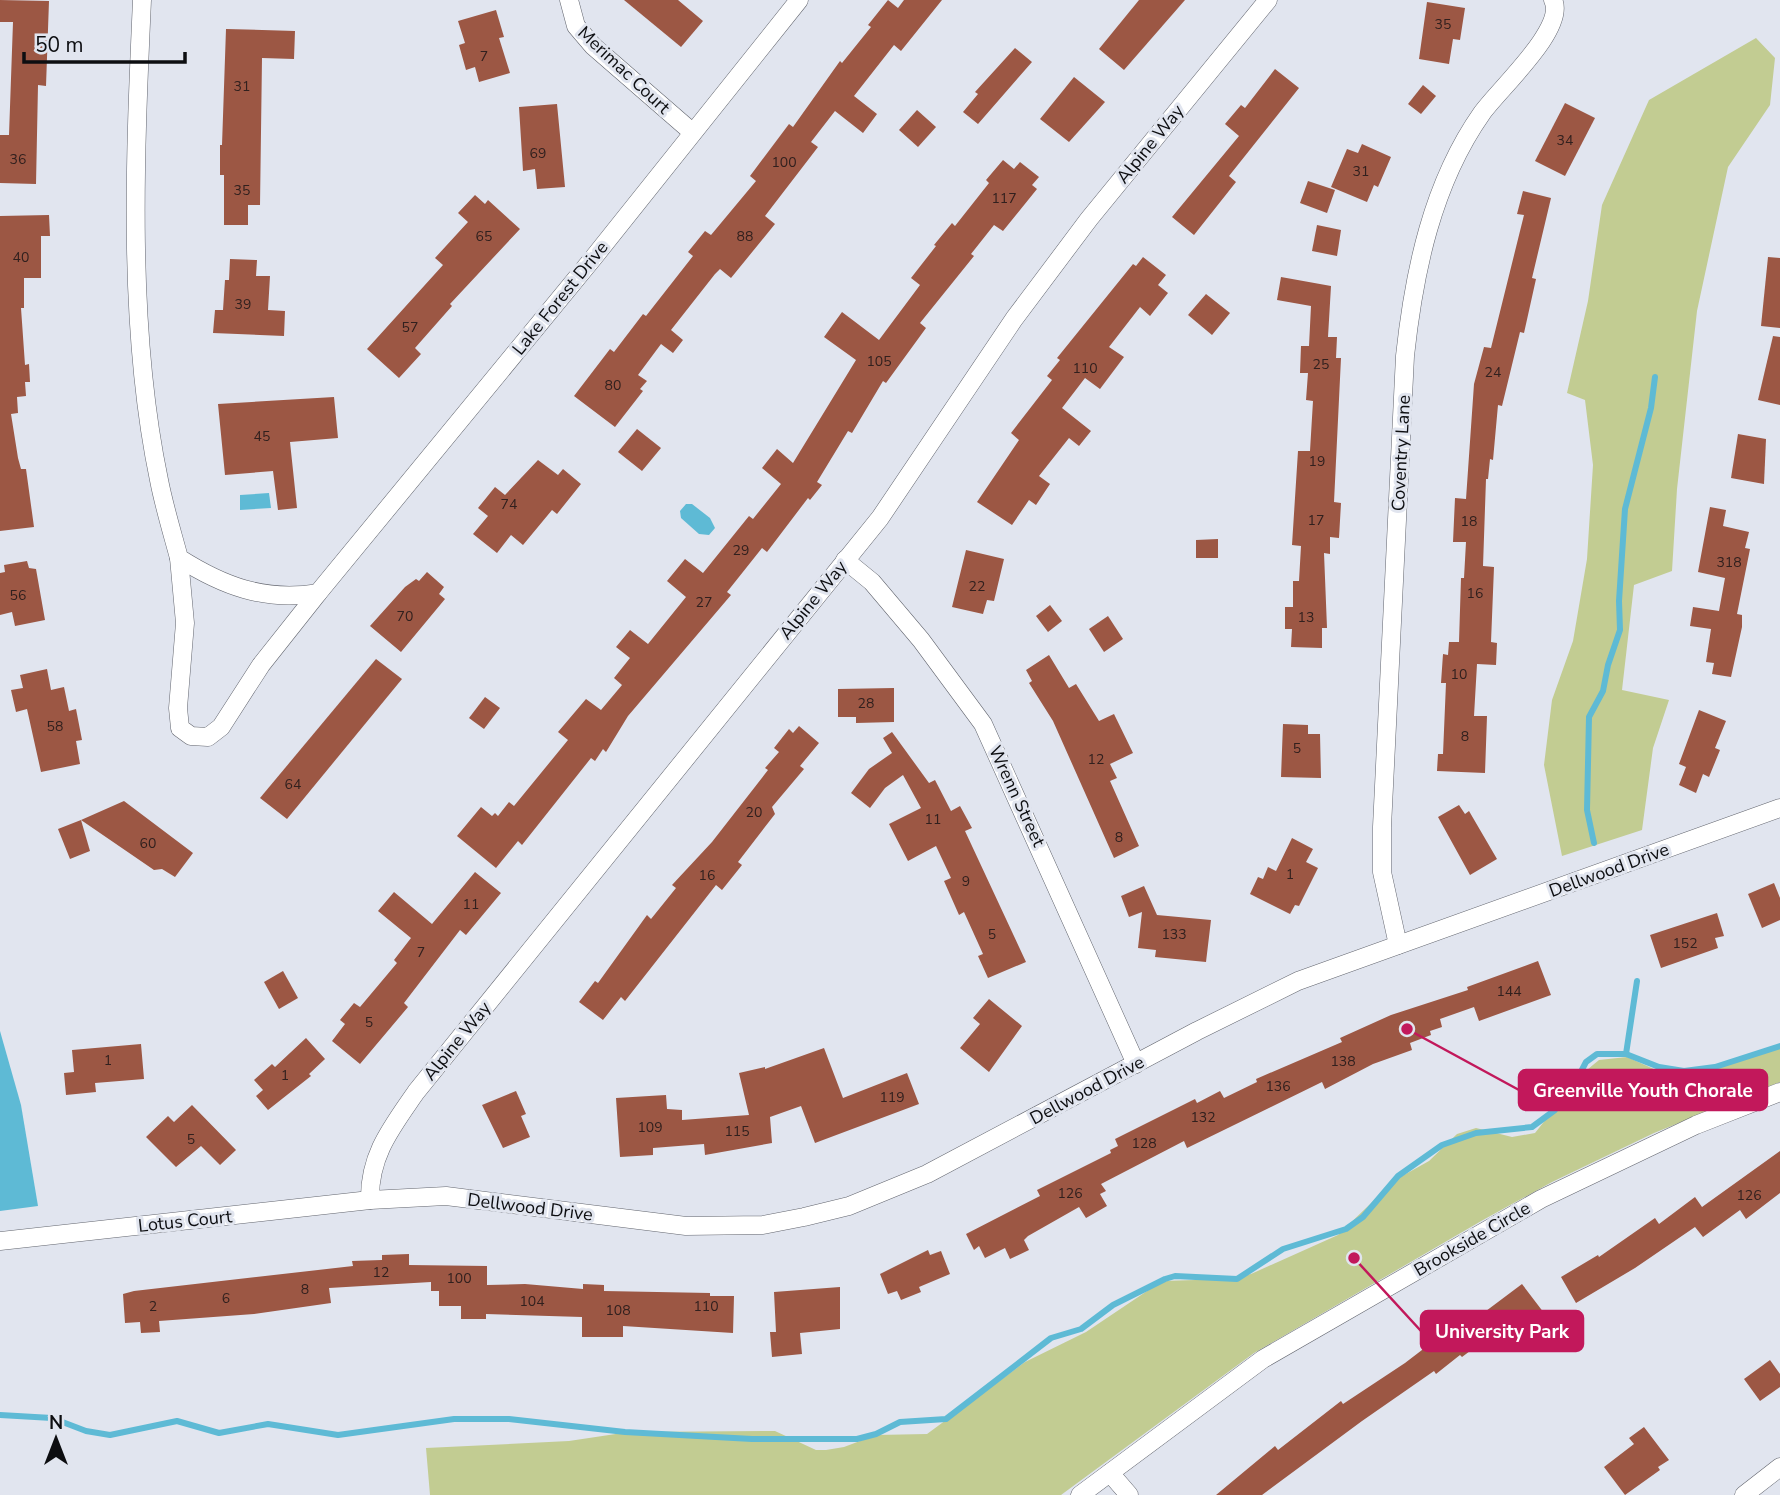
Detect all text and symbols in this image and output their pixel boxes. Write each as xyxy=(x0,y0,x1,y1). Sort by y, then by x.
house number: 35 xyxy=(1435,15,1451,34)
scale bar xyxy=(24,21,186,65)
street label: Merimac Court xyxy=(573,21,676,120)
text: 50 m xyxy=(35,31,84,59)
house number: 7 xyxy=(480,47,488,66)
house number: 31 xyxy=(234,77,250,96)
street label: Alpine Way xyxy=(1111,99,1190,188)
house number: 34 xyxy=(1557,131,1573,150)
house number: 69 xyxy=(530,144,546,163)
house number: 36 xyxy=(10,150,26,169)
house number: 100 xyxy=(771,153,797,172)
house number: 31 xyxy=(1353,162,1369,181)
house number: 35 xyxy=(234,181,250,200)
house number: 117 xyxy=(991,189,1017,208)
house number: 65 xyxy=(476,227,492,246)
house number: 88 xyxy=(737,227,753,246)
street label: Lake Forest Drive xyxy=(507,236,613,360)
house number: 40 xyxy=(13,248,29,267)
house number: 39 xyxy=(235,295,251,314)
house number: 57 xyxy=(402,318,418,337)
house number: 105 xyxy=(866,352,892,371)
house number: 25 xyxy=(1313,355,1329,374)
house number: 110 xyxy=(1072,359,1098,378)
house number: 24 xyxy=(1485,363,1501,382)
house number: 80 xyxy=(605,376,621,395)
street label: Coventry Lane xyxy=(1386,394,1416,512)
house number: 45 xyxy=(254,427,270,446)
house number: 19 xyxy=(1309,452,1325,471)
house number: 74 xyxy=(501,495,517,514)
house number: 17 xyxy=(1308,511,1324,530)
house number: 18 xyxy=(1461,512,1477,531)
house number: 29 xyxy=(733,541,749,560)
house number: 318 xyxy=(1716,553,1742,572)
street label: Alpine Way xyxy=(774,555,853,644)
house number: 22 xyxy=(969,577,985,596)
house number: 16 xyxy=(1467,584,1483,603)
house number: 56 xyxy=(10,586,26,605)
house number: 27 xyxy=(696,593,712,612)
house number: 70 xyxy=(397,607,413,626)
house number: 13 xyxy=(1298,608,1314,627)
house number: 10 xyxy=(1451,665,1467,684)
house number: 28 xyxy=(858,694,874,713)
house number: 58 xyxy=(47,717,63,736)
house number: 8 xyxy=(1461,727,1469,746)
house number: 5 xyxy=(1293,739,1301,758)
street label: Wrenn Street xyxy=(983,742,1051,851)
house number: 12 xyxy=(1088,750,1104,769)
house number: 64 xyxy=(285,775,301,794)
house number: 20 xyxy=(746,803,762,822)
house number: 11 xyxy=(925,810,941,829)
house number: 8 xyxy=(1115,828,1123,847)
house number: 60 xyxy=(140,834,156,853)
street label: Dellwood Drive xyxy=(1546,837,1672,903)
house number: 1 xyxy=(1286,865,1294,884)
house number: 16 xyxy=(699,866,715,885)
house number: 9 xyxy=(962,872,970,891)
house number: 11 xyxy=(463,895,479,914)
house number: 5 xyxy=(988,925,996,944)
house number: 133 xyxy=(1161,925,1187,944)
house number: 152 xyxy=(1672,934,1698,953)
house number: 7 xyxy=(417,943,425,962)
house number: 144 xyxy=(1496,982,1522,1001)
street label: Alpine Way xyxy=(418,996,497,1085)
house number: 5 xyxy=(365,1013,373,1032)
street label: Dellwood Drive xyxy=(1026,1050,1148,1130)
house number: 1 xyxy=(104,1051,112,1070)
house number: 138 xyxy=(1330,1052,1356,1071)
house number: 1 xyxy=(281,1066,289,1085)
callout: Greenville Youth Chorale xyxy=(1519,1070,1767,1110)
house number: 136 xyxy=(1265,1077,1291,1096)
text: Greenville Youth Chorale xyxy=(1533,1078,1753,1104)
house number: 119 xyxy=(879,1088,905,1107)
house number: 132 xyxy=(1190,1108,1216,1127)
house number: 109 xyxy=(637,1118,663,1137)
house number: 115 xyxy=(724,1122,750,1141)
house number: 5 xyxy=(187,1130,195,1149)
house number: 128 xyxy=(1131,1134,1157,1153)
house number: 126 xyxy=(1057,1184,1083,1203)
house number: 126 xyxy=(1736,1186,1762,1205)
street label: Dellwood Drive xyxy=(466,1187,594,1227)
street label: Brookside Circle xyxy=(1409,1196,1535,1282)
street label: Lotus Court xyxy=(137,1204,234,1238)
house number: 12 xyxy=(373,1263,389,1282)
house number: 100 xyxy=(446,1269,472,1288)
house number: 8 xyxy=(301,1280,309,1299)
house number: 6 xyxy=(222,1289,230,1308)
house number: 104 xyxy=(519,1292,545,1311)
house number: 2 xyxy=(149,1297,157,1316)
house number: 110 xyxy=(693,1297,719,1316)
house number: 108 xyxy=(605,1301,631,1320)
callout: University Park xyxy=(1421,1311,1583,1351)
text: University Park xyxy=(1435,1319,1570,1345)
north arrow xyxy=(21,1404,91,1474)
text: N xyxy=(49,1410,63,1436)

